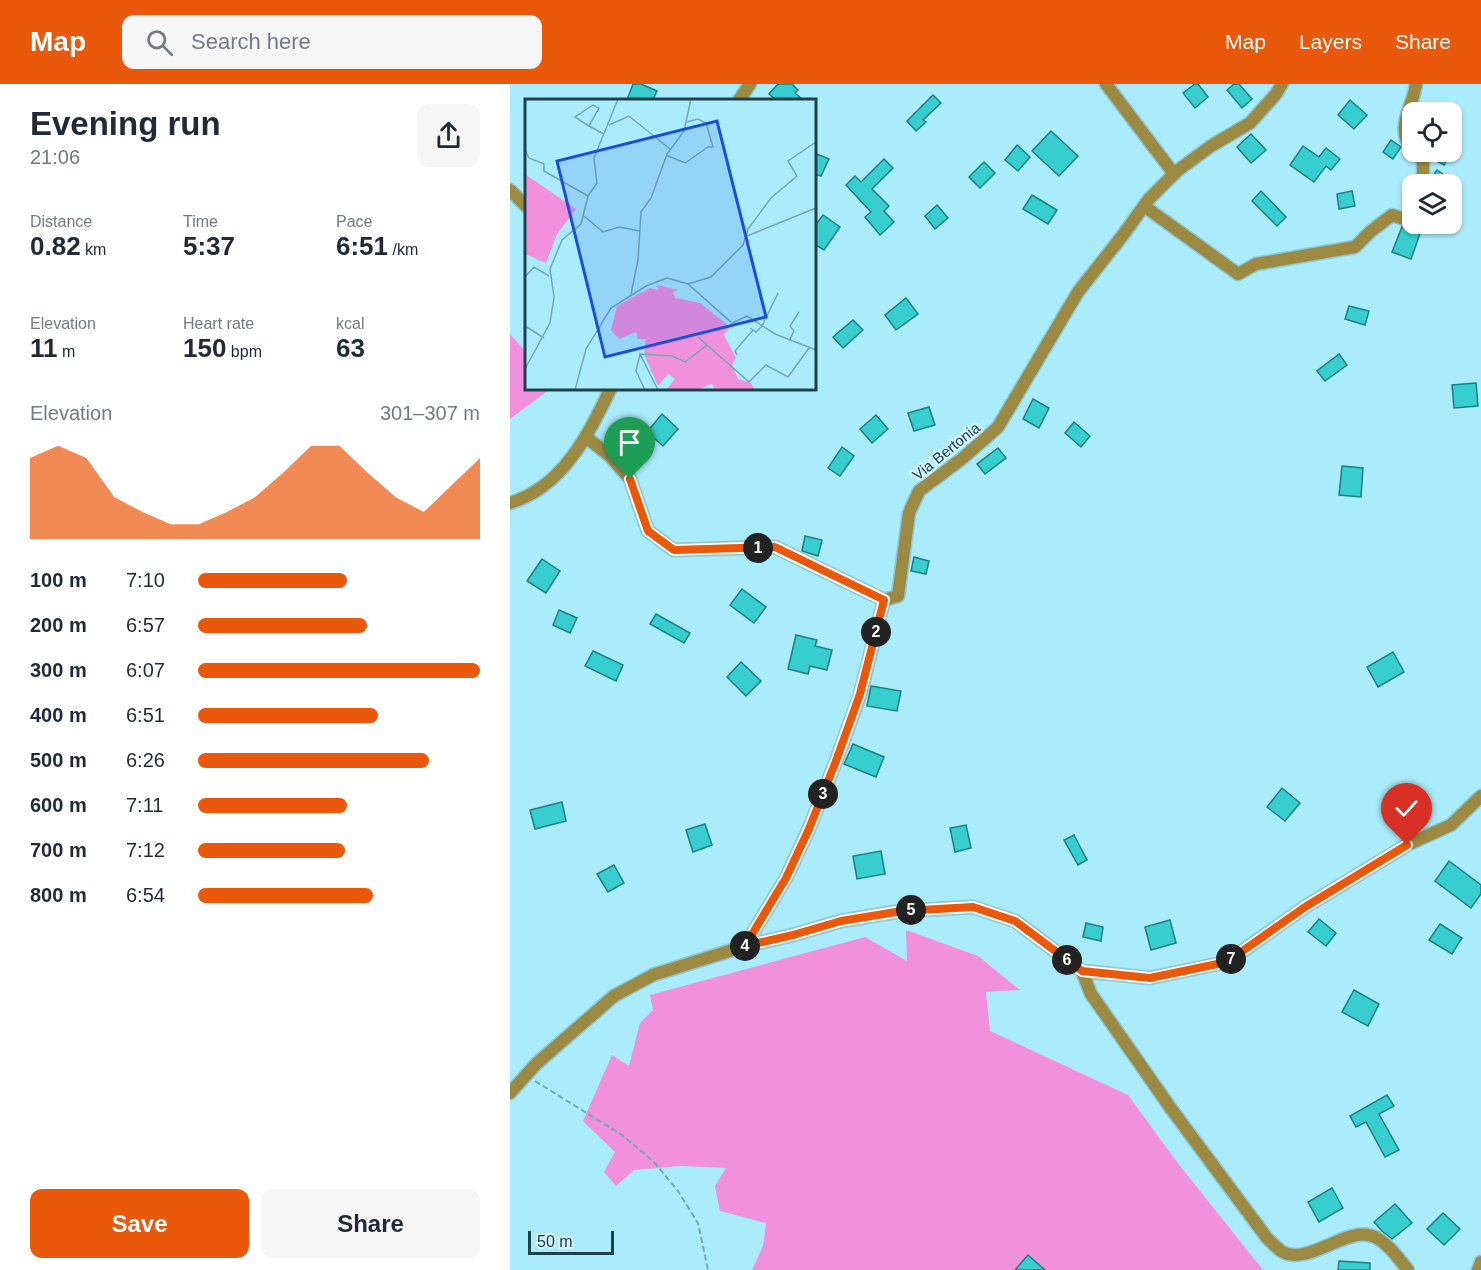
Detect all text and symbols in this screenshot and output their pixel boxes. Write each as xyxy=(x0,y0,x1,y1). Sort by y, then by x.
search box xyxy=(122,15,542,69)
text: Map xyxy=(30,26,86,57)
icon: search xyxy=(143,26,176,59)
text: Search here xyxy=(191,29,311,54)
text: Map xyxy=(1225,30,1266,53)
text: Layers xyxy=(1299,30,1362,53)
text: Share xyxy=(1395,30,1451,53)
inset map xyxy=(525,99,816,390)
map controls xyxy=(1402,102,1462,234)
button: locate xyxy=(1402,102,1462,162)
button: share xyxy=(417,104,480,167)
text: Evening run xyxy=(30,105,221,142)
text: 21:06 xyxy=(30,146,80,168)
button: layers xyxy=(1402,174,1462,234)
text: Distance xyxy=(30,213,92,230)
text: Time xyxy=(183,213,218,230)
text: Pace xyxy=(336,213,372,230)
text: 0.82 xyxy=(30,231,81,261)
text: 5:37 xyxy=(183,231,235,261)
text: 6:51 xyxy=(336,231,388,261)
text: km xyxy=(81,241,106,258)
text: /km xyxy=(388,241,418,258)
text: Elevation xyxy=(30,315,96,332)
text: Heart rate xyxy=(183,315,254,332)
text: kcal xyxy=(336,315,364,332)
text: 11 xyxy=(30,333,58,363)
text: 150 xyxy=(183,333,226,363)
text: 63 xyxy=(336,333,365,363)
text: m xyxy=(58,343,75,360)
text: bpm xyxy=(226,343,262,360)
text: Elevation xyxy=(30,402,112,424)
text: 301–307 m xyxy=(380,402,480,424)
pin xyxy=(604,417,655,479)
street label: Via Bertonia xyxy=(909,418,984,483)
icon: arrive xyxy=(613,426,646,459)
pin: 1 xyxy=(743,533,773,563)
text: 1 xyxy=(754,539,762,556)
text: 100 m xyxy=(30,569,87,591)
text: 7:10 xyxy=(126,569,165,591)
text: 200 m xyxy=(30,614,87,636)
text: 6:57 xyxy=(126,614,165,636)
pin: 2 xyxy=(861,617,891,647)
text: 2 xyxy=(872,623,880,640)
text: 300 m xyxy=(30,659,87,681)
text: 6:07 xyxy=(126,659,165,681)
text: 400 m xyxy=(30,704,87,726)
text: 6:51 xyxy=(126,704,165,726)
text: 500 m xyxy=(30,749,87,771)
text: 6:26 xyxy=(126,749,165,771)
pin: 3 xyxy=(808,779,838,809)
pin xyxy=(1381,783,1432,845)
text: 3 xyxy=(819,785,827,802)
icon: check xyxy=(1390,792,1423,825)
text: 600 m xyxy=(30,794,87,816)
text: 7:11 xyxy=(126,794,163,816)
text: 700 m xyxy=(30,839,87,861)
text: 7:12 xyxy=(126,839,165,861)
text: 800 m xyxy=(30,884,87,906)
text: 6:54 xyxy=(126,884,165,906)
pin: 5 xyxy=(896,895,926,925)
text: 5 xyxy=(907,901,915,918)
pin: 4 xyxy=(730,931,760,961)
text: 4 xyxy=(741,937,749,954)
pin: 7 xyxy=(1216,944,1246,974)
pin: 6 xyxy=(1052,945,1082,975)
text: 7 xyxy=(1227,950,1235,967)
text: 6 xyxy=(1063,951,1071,968)
button: Save xyxy=(30,1189,249,1258)
button: Share xyxy=(261,1189,480,1258)
scale bar xyxy=(528,1228,614,1256)
text: 50 m xyxy=(537,1233,573,1250)

